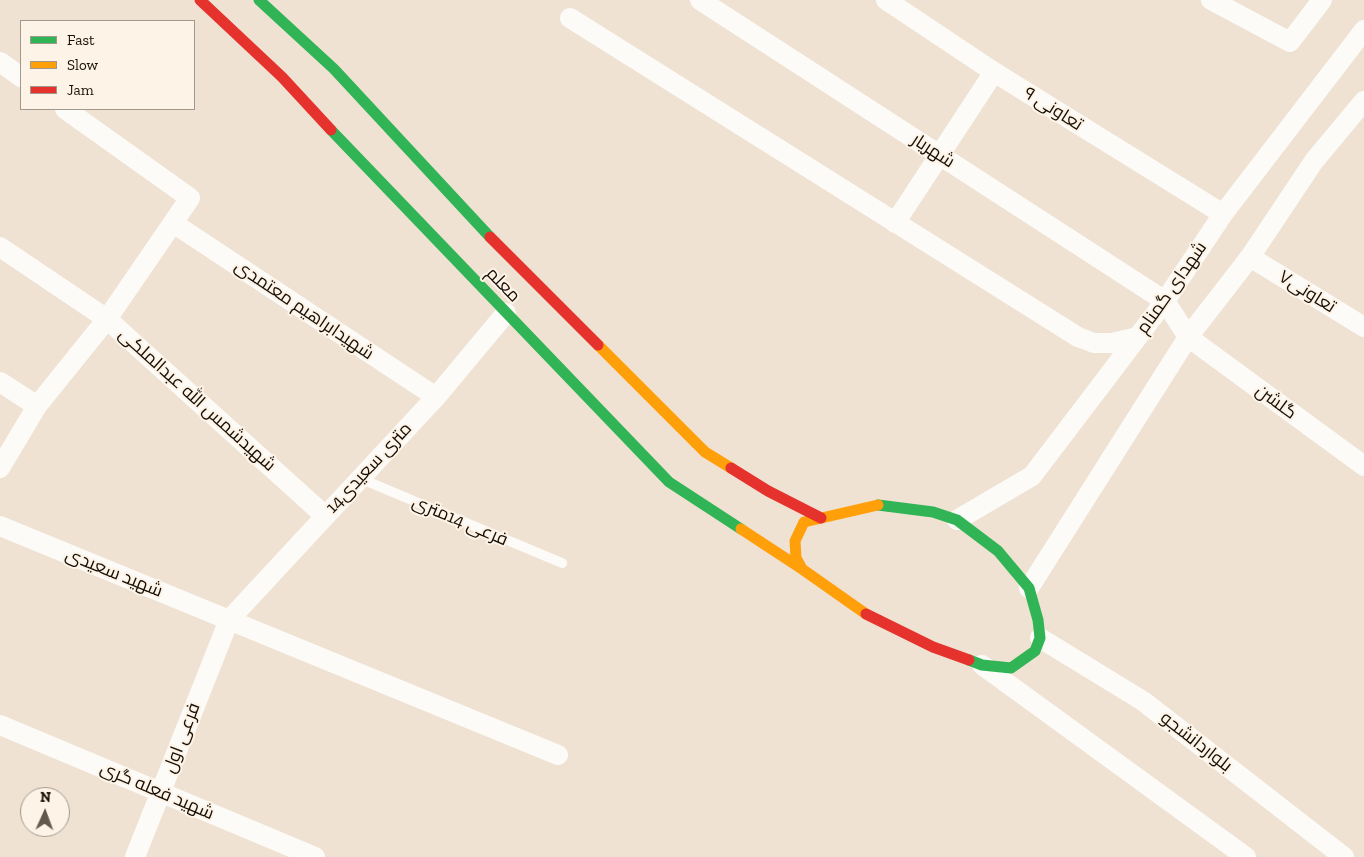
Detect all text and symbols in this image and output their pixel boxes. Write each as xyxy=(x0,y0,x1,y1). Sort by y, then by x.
legend xyxy=(20,20,195,110)
text: Fast xyxy=(67,31,95,49)
text: Slow xyxy=(67,56,98,74)
text: Jam xyxy=(67,81,94,99)
street label: تعاونی ۹ xyxy=(1019,82,1087,136)
street label: شهریار xyxy=(907,129,959,173)
street label: شهدای گمنام xyxy=(1132,238,1212,338)
street label: شهیدابراهیم معتمدی xyxy=(230,255,378,365)
street label: معلم xyxy=(481,263,525,307)
street label: تعاونی۷ xyxy=(1274,266,1340,318)
street label: شهیدشمس الله عبدالملکی xyxy=(114,324,280,476)
street label: گلشن xyxy=(1251,380,1301,424)
street label: 14متری سعیدی xyxy=(321,418,417,518)
street label: فرعی 14متری xyxy=(409,491,511,551)
street label: شهید سعیدی xyxy=(62,544,166,602)
street label: فرعی اول xyxy=(159,700,205,776)
street label: بلواردانشجو xyxy=(1156,707,1236,777)
street label: شهید فعله گری xyxy=(97,757,217,825)
north arrow xyxy=(20,787,70,837)
text: N xyxy=(40,789,51,806)

